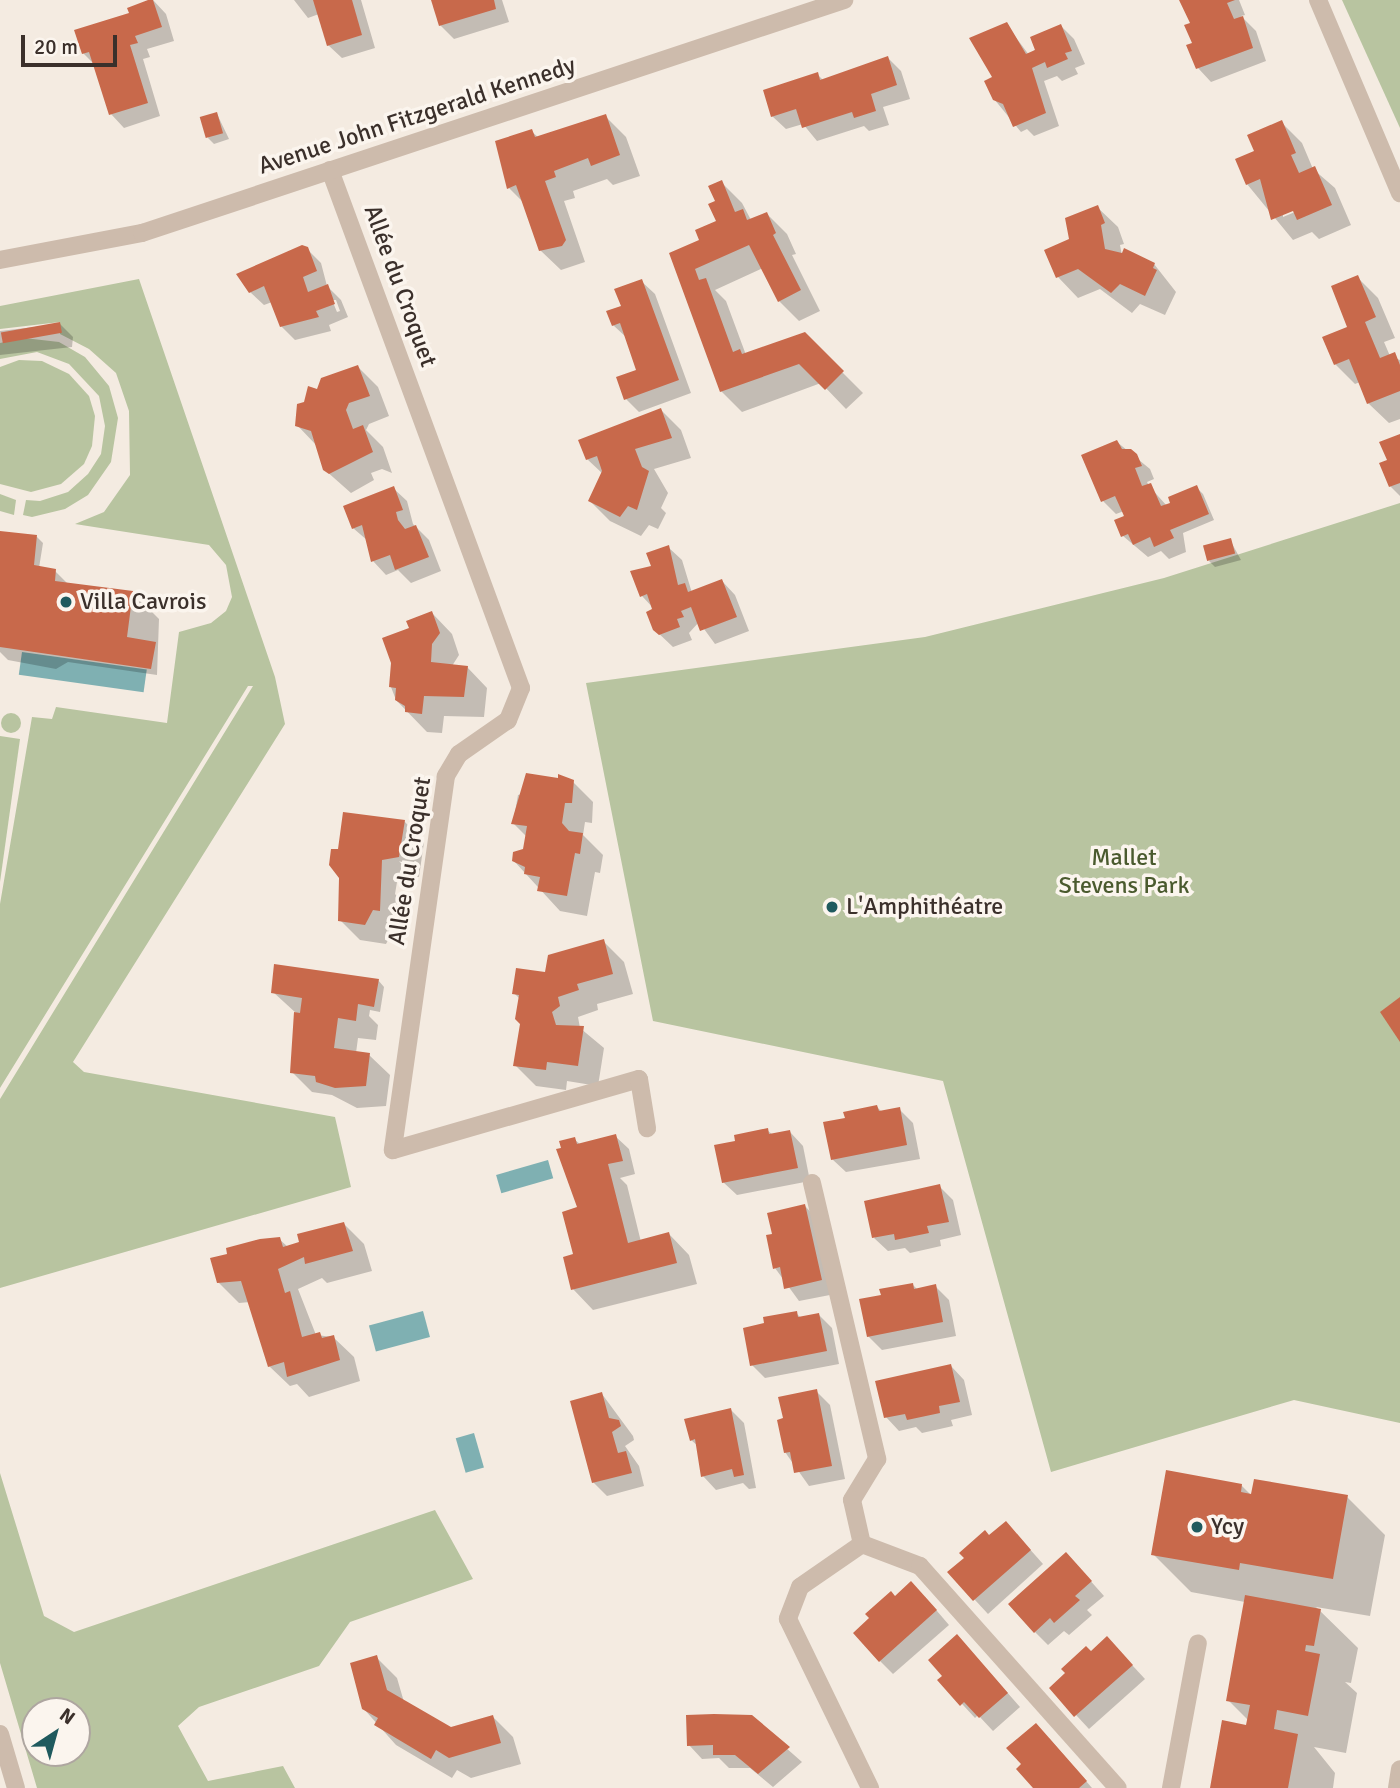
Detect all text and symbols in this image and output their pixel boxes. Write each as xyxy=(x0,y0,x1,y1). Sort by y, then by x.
scale bar xyxy=(24,21,121,65)
text: 20 m xyxy=(34,34,78,60)
street label: Avenue John Fitzgerald Kennedy xyxy=(255,51,579,181)
street label: Allée du Croquet xyxy=(357,201,443,371)
place label: Villa Cavrois xyxy=(80,588,207,616)
marker: Villa Cavrois xyxy=(58,594,74,610)
street label: Allée du Croquet xyxy=(382,775,438,947)
park label: Mallet Stevens Park xyxy=(1059,844,1189,900)
place label: L'Amphithéatre xyxy=(846,893,1003,921)
marker: L'Amphithéatre xyxy=(824,899,840,915)
place label: Ycy xyxy=(1211,1513,1244,1541)
marker: Ycy xyxy=(1189,1519,1205,1535)
north arrow xyxy=(21,1697,91,1767)
text: N xyxy=(55,1703,80,1730)

